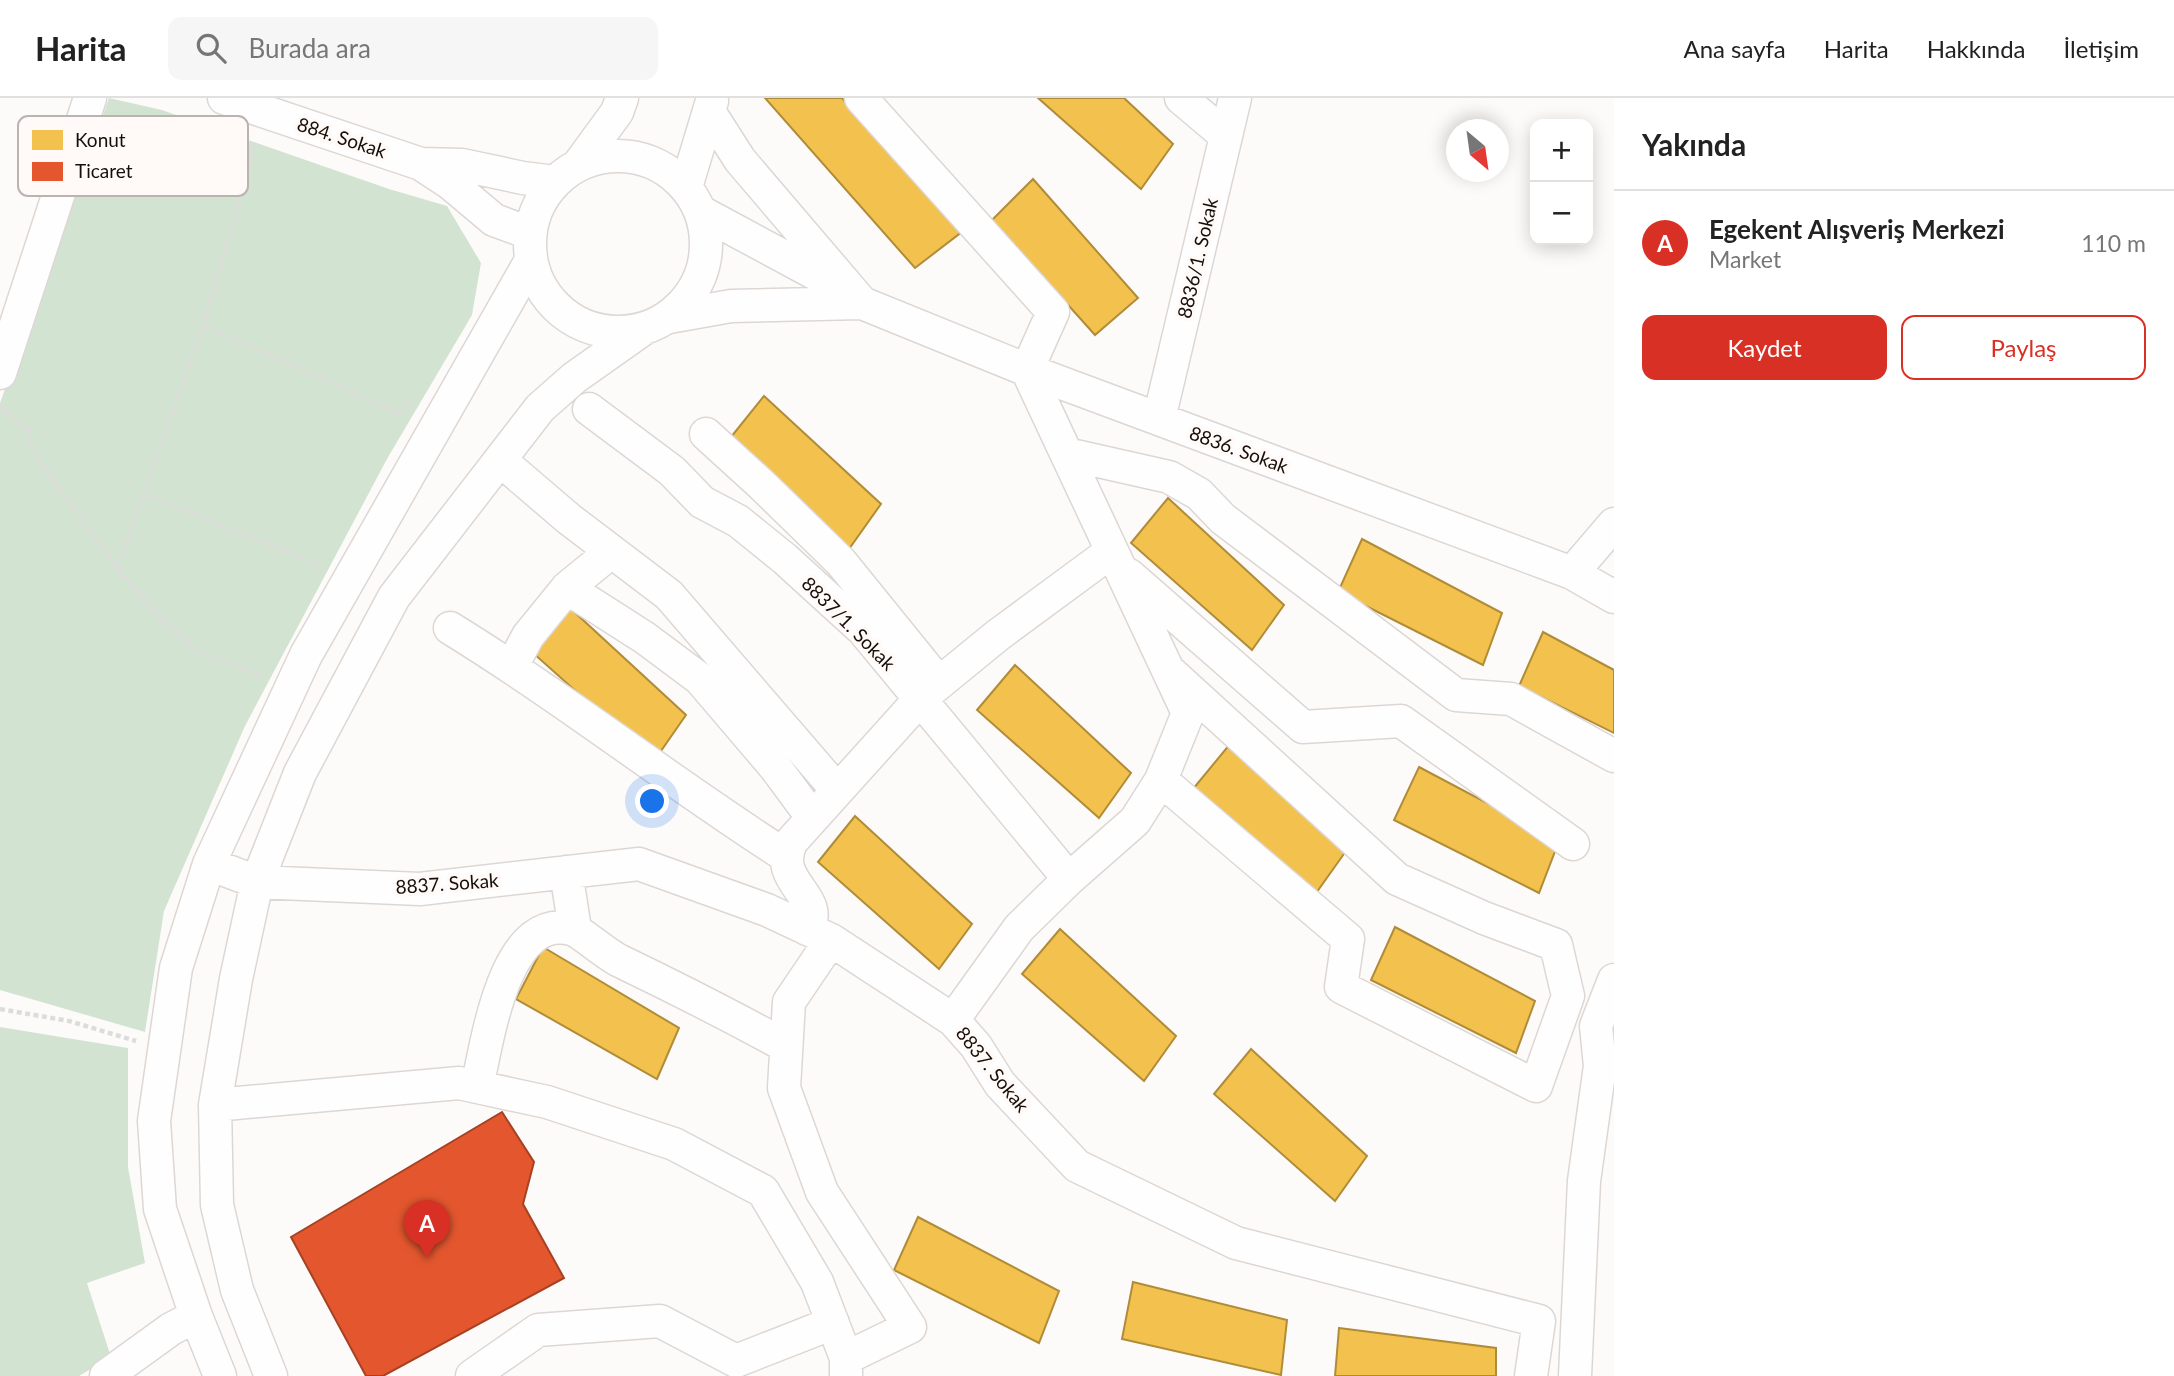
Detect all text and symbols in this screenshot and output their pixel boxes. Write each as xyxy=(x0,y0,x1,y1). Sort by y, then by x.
search box xyxy=(168,17,658,80)
text: Harita xyxy=(35,28,126,68)
icon: search xyxy=(192,29,230,67)
text: Burada ara xyxy=(248,32,371,64)
text: Ana sayfa xyxy=(1683,34,1786,63)
text: Harita xyxy=(1824,34,1889,63)
text: Hakkında xyxy=(1927,34,2026,63)
text: İletişim xyxy=(2064,34,2139,63)
street label: 884. Sokak xyxy=(295,112,390,162)
legend xyxy=(18,116,248,196)
north arrow xyxy=(1446,119,1509,182)
map controls xyxy=(1530,119,1593,245)
button: + xyxy=(1530,119,1593,182)
text: Yakında xyxy=(1642,126,1746,162)
text: Konut xyxy=(75,128,126,151)
text: Ticaret xyxy=(75,159,133,182)
button: − xyxy=(1530,182,1593,245)
street label: 8836/1. Sokak xyxy=(1172,195,1222,320)
text: Egekent Alışveriş Merkezi xyxy=(1709,213,2005,245)
text: A xyxy=(1657,229,1673,257)
text: 110 m xyxy=(2081,229,2146,257)
text: Market xyxy=(1709,245,1781,273)
button: Kaydet xyxy=(1642,315,1887,380)
button: Paylaş xyxy=(1901,315,2146,380)
street label: 8836. Sokak xyxy=(1187,421,1292,478)
street label: 8837/1. Sokak xyxy=(797,571,901,675)
your location xyxy=(635,784,669,818)
street label: 8837. Sokak xyxy=(395,868,500,898)
street label: 8837. Sokak xyxy=(952,1022,1035,1117)
pin: A xyxy=(404,1200,450,1258)

